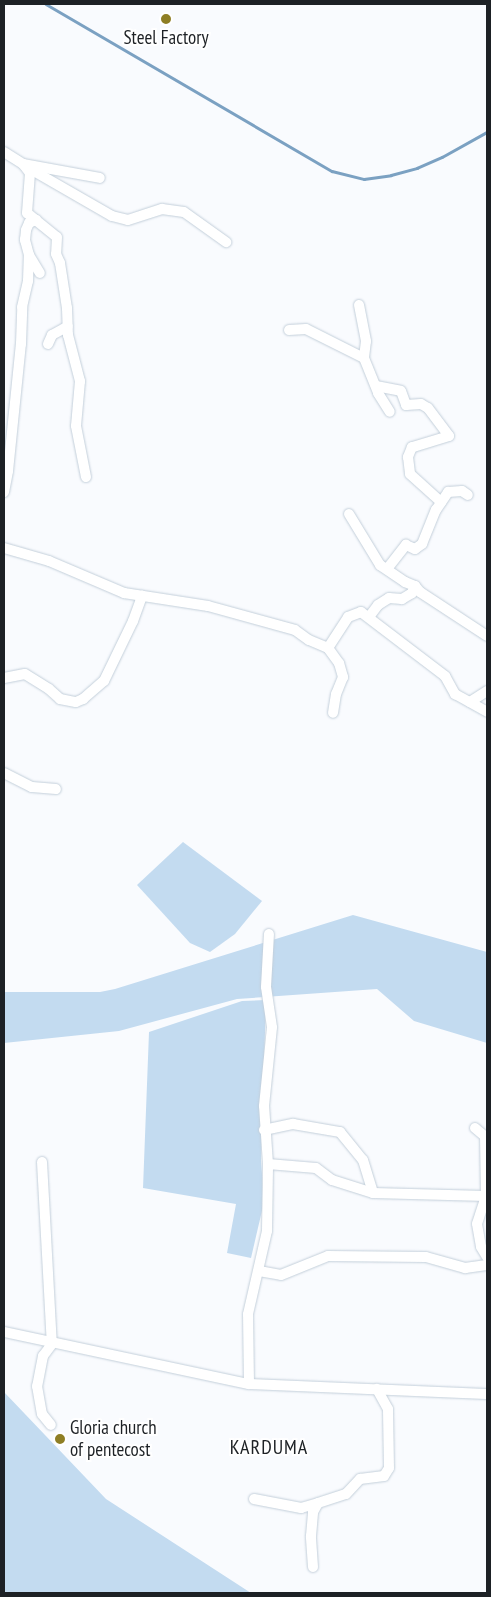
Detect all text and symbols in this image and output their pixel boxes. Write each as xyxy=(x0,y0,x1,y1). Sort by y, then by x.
marker: Steel Factory xyxy=(160,13,172,25)
place label: Steel Factory xyxy=(123,27,209,49)
place label: Gloria church of pentecost xyxy=(70,1417,157,1461)
marker: Gloria church of pentecost xyxy=(54,1433,66,1445)
district label: KARDUMA xyxy=(229,1435,309,1459)

